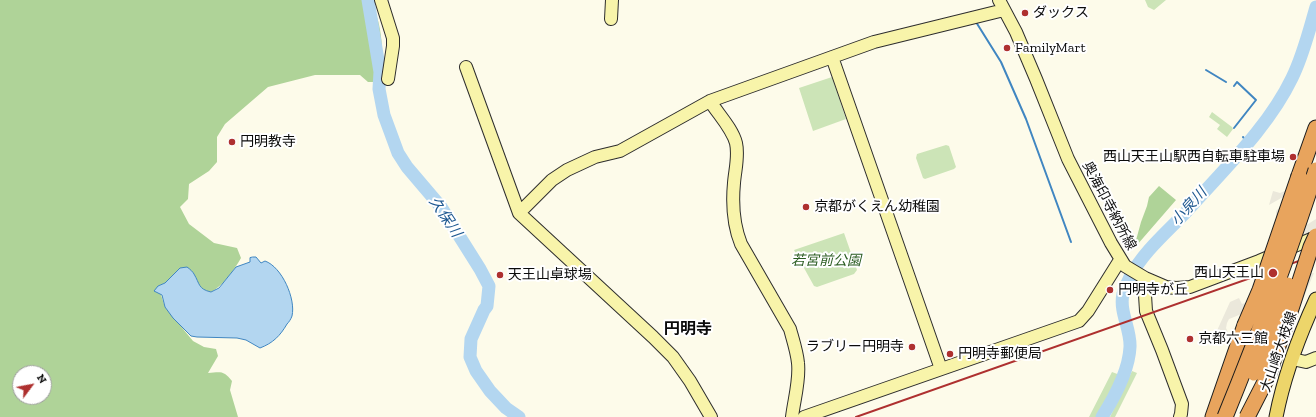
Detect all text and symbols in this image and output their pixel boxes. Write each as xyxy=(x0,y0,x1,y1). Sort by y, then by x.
place label: ダックス xyxy=(1033,5,1089,21)
marker: ダックス xyxy=(1020,8,1030,18)
place label: FamilyMart xyxy=(1015,40,1086,56)
marker: FamilyMart xyxy=(1002,43,1012,53)
place label: 円明教寺 xyxy=(240,134,296,150)
marker: 円明教寺 xyxy=(227,137,237,147)
place label: 西山天王山駅西自転車駐車場 xyxy=(1103,149,1285,165)
marker: 西山天王山駅西自転車駐車場 xyxy=(1288,152,1298,162)
street label: 奥海印寺納所線 xyxy=(1079,159,1139,253)
water label: 小泉川 xyxy=(1167,184,1211,230)
water label: 久保川 xyxy=(425,193,465,241)
place label: 京都がくえん幼稚園 xyxy=(814,199,940,215)
marker: 京都がくえん幼稚園 xyxy=(801,202,811,212)
park label: 若宮前公園 xyxy=(791,253,861,269)
place label: 西山天王山 xyxy=(1194,265,1264,281)
place label: 天王山卓球場 xyxy=(508,267,592,283)
marker: 西山天王山 xyxy=(1267,267,1279,279)
marker: 天王山卓球場 xyxy=(495,270,505,280)
place label: 円明寺が丘 xyxy=(1118,282,1188,298)
marker: 円明寺が丘 xyxy=(1105,285,1115,295)
street label: 大山崎大枝線 xyxy=(1257,310,1301,394)
district label: 円明寺 xyxy=(664,319,712,339)
place label: 京都六三館 xyxy=(1198,331,1268,347)
marker: 京都六三館 xyxy=(1185,334,1195,344)
place label: ラブリー円明寺 xyxy=(806,339,904,355)
marker: ラブリー円明寺 xyxy=(907,342,917,352)
place label: 円明寺郵便局 xyxy=(958,346,1042,362)
marker: 円明寺郵便局 xyxy=(945,349,955,359)
north arrow xyxy=(12,365,52,405)
text: N xyxy=(34,372,49,386)

